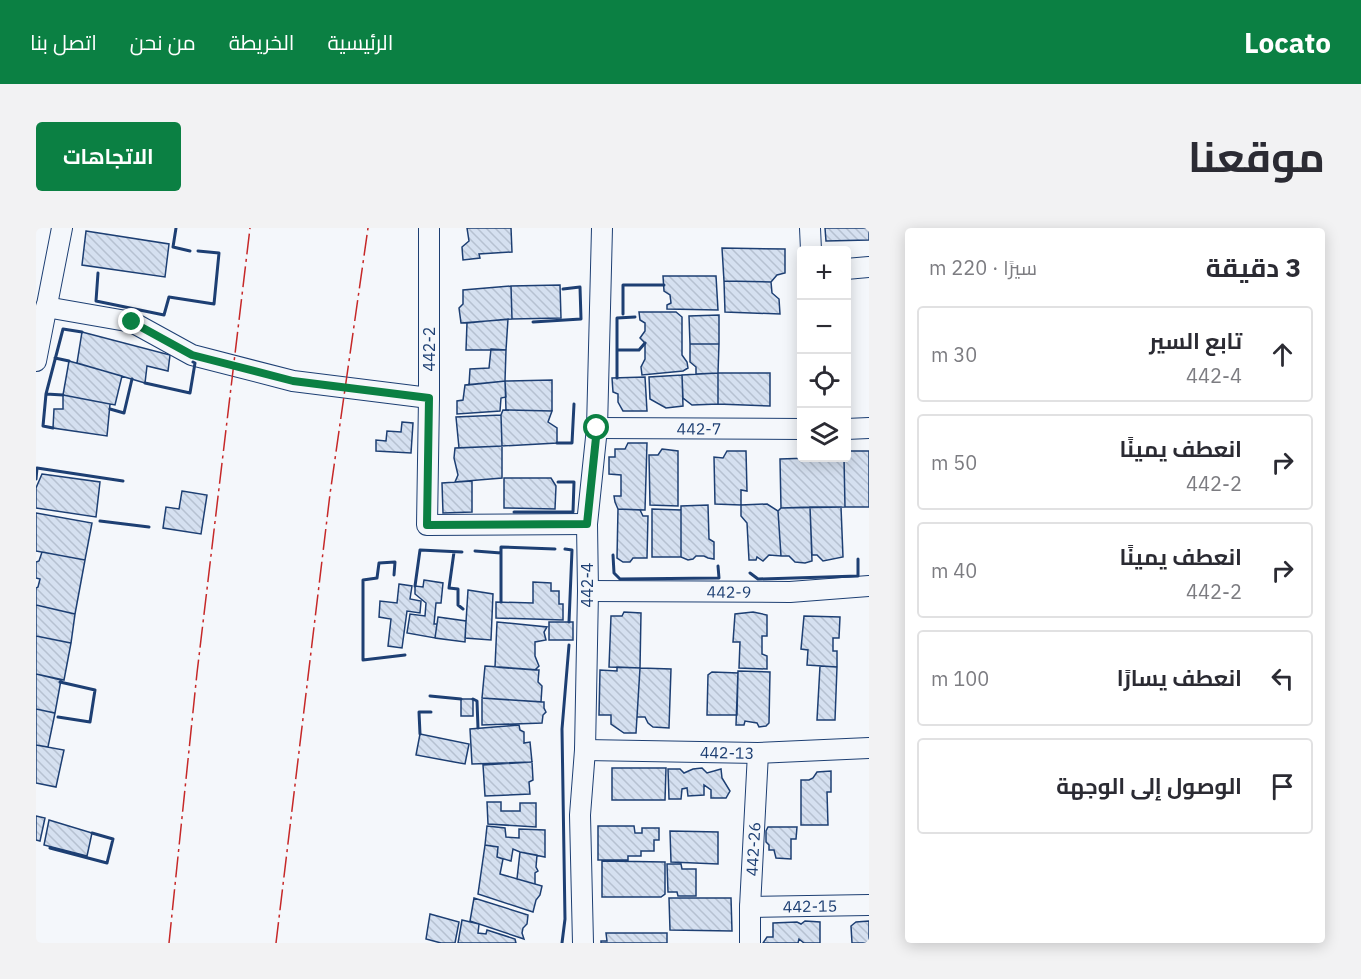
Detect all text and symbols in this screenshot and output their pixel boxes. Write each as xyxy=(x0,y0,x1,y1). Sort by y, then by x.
text: Locato xyxy=(1244,24,1331,61)
text: اتصل بنا xyxy=(30,28,97,56)
text: من نحن xyxy=(130,28,196,56)
text: الخريطة xyxy=(229,28,294,56)
text: الرئيسية xyxy=(327,28,393,56)
button: الاتجاهات xyxy=(36,122,181,191)
text: موقعنا xyxy=(1188,129,1325,184)
map controls xyxy=(797,246,851,462)
button: + xyxy=(797,246,851,300)
text: 3 دقيقة xyxy=(1206,250,1301,284)
text: سيرًا · 220 m xyxy=(929,254,1037,281)
button: − xyxy=(797,300,851,354)
route end xyxy=(118,308,144,334)
text: تابع السير xyxy=(1149,326,1242,355)
street label: 442-2 xyxy=(419,327,439,371)
icon: ahead xyxy=(1266,338,1299,371)
text: 30 m xyxy=(931,341,977,368)
button: locate xyxy=(797,354,851,408)
text: 442-4 xyxy=(1186,362,1242,389)
button: layers xyxy=(797,408,851,462)
route start xyxy=(583,414,609,440)
street label: 442-7 xyxy=(677,418,721,439)
text: انعطف يمينًا xyxy=(1120,434,1242,463)
icon: right xyxy=(1266,446,1299,479)
text: 50 m xyxy=(931,449,977,476)
text: 442-2 xyxy=(1186,470,1242,497)
text: انعطف يمينًا xyxy=(1120,542,1242,571)
icon: right xyxy=(1266,554,1299,587)
text: 40 m xyxy=(931,557,977,584)
street label: 442-4 xyxy=(577,563,597,607)
text: 442-2 xyxy=(1186,578,1242,605)
street label: 442-9 xyxy=(707,582,751,602)
icon: left xyxy=(1266,662,1299,695)
text: انعطف يسارًا xyxy=(1117,663,1242,692)
text: 100 m xyxy=(931,665,989,692)
street label: 442-13 xyxy=(700,742,754,763)
icon: arrive xyxy=(1266,770,1299,803)
text: الوصول إلى الوجهة xyxy=(1056,771,1242,800)
street label: 442-26 xyxy=(742,821,764,877)
street label: 442-15 xyxy=(783,896,837,916)

